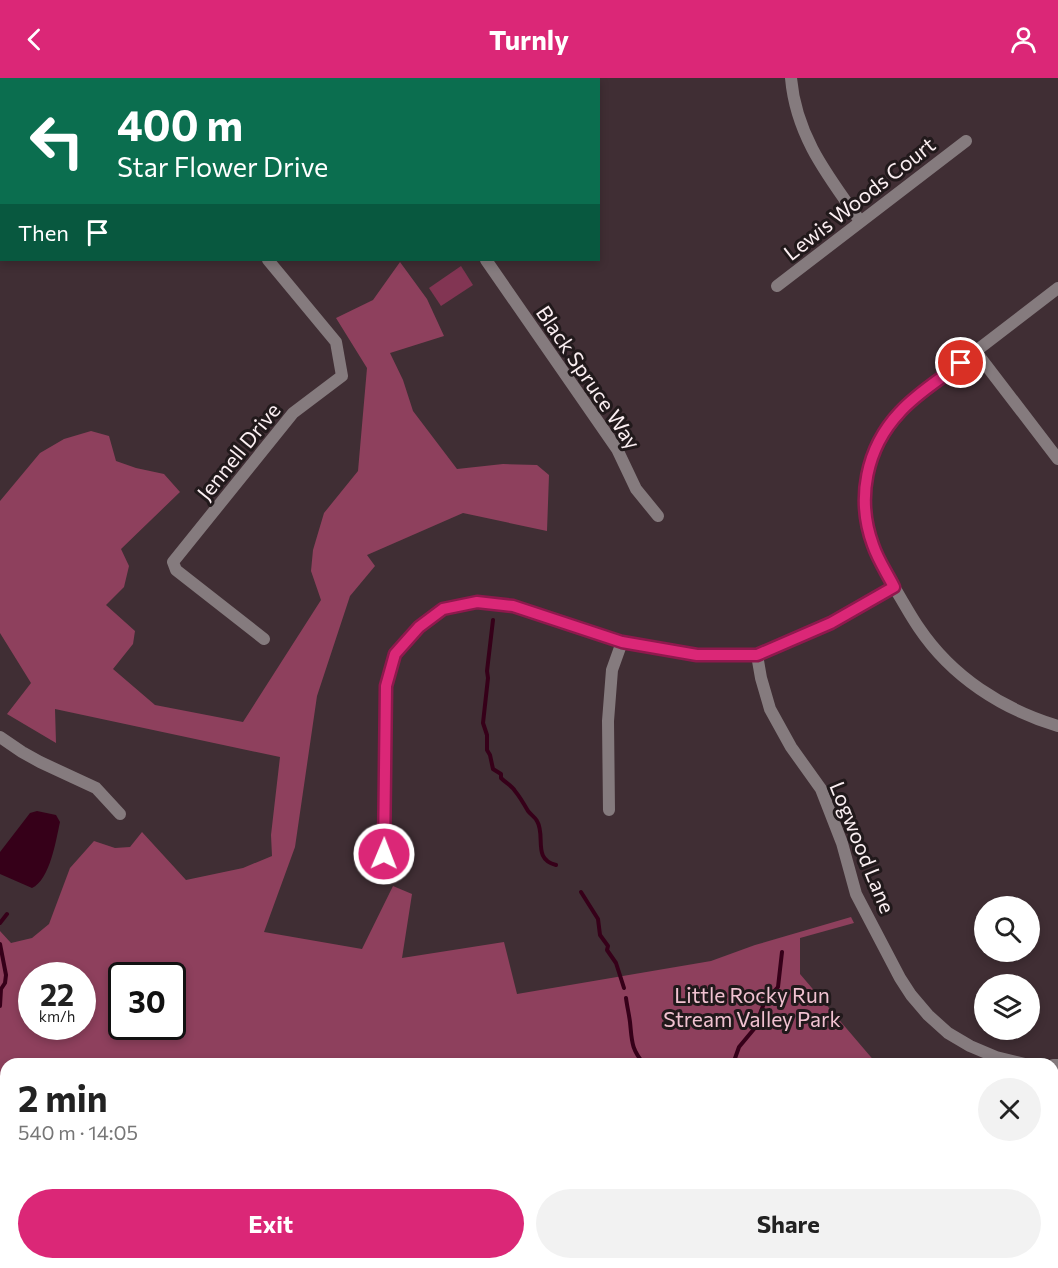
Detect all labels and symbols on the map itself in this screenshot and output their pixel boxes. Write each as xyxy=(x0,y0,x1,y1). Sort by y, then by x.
street label: Lewis Woods Court xyxy=(778,131,940,265)
street label: Black Spruce Way xyxy=(532,300,646,454)
pin xyxy=(935,337,986,388)
street label: Jennell Drive xyxy=(191,397,285,505)
street label: Logwood Lane xyxy=(825,778,901,916)
position arrow xyxy=(352,822,416,886)
speed limit sign: 30 xyxy=(108,962,186,1040)
park label: Little Rocky Run Stream Valley Park xyxy=(663,982,841,1031)

